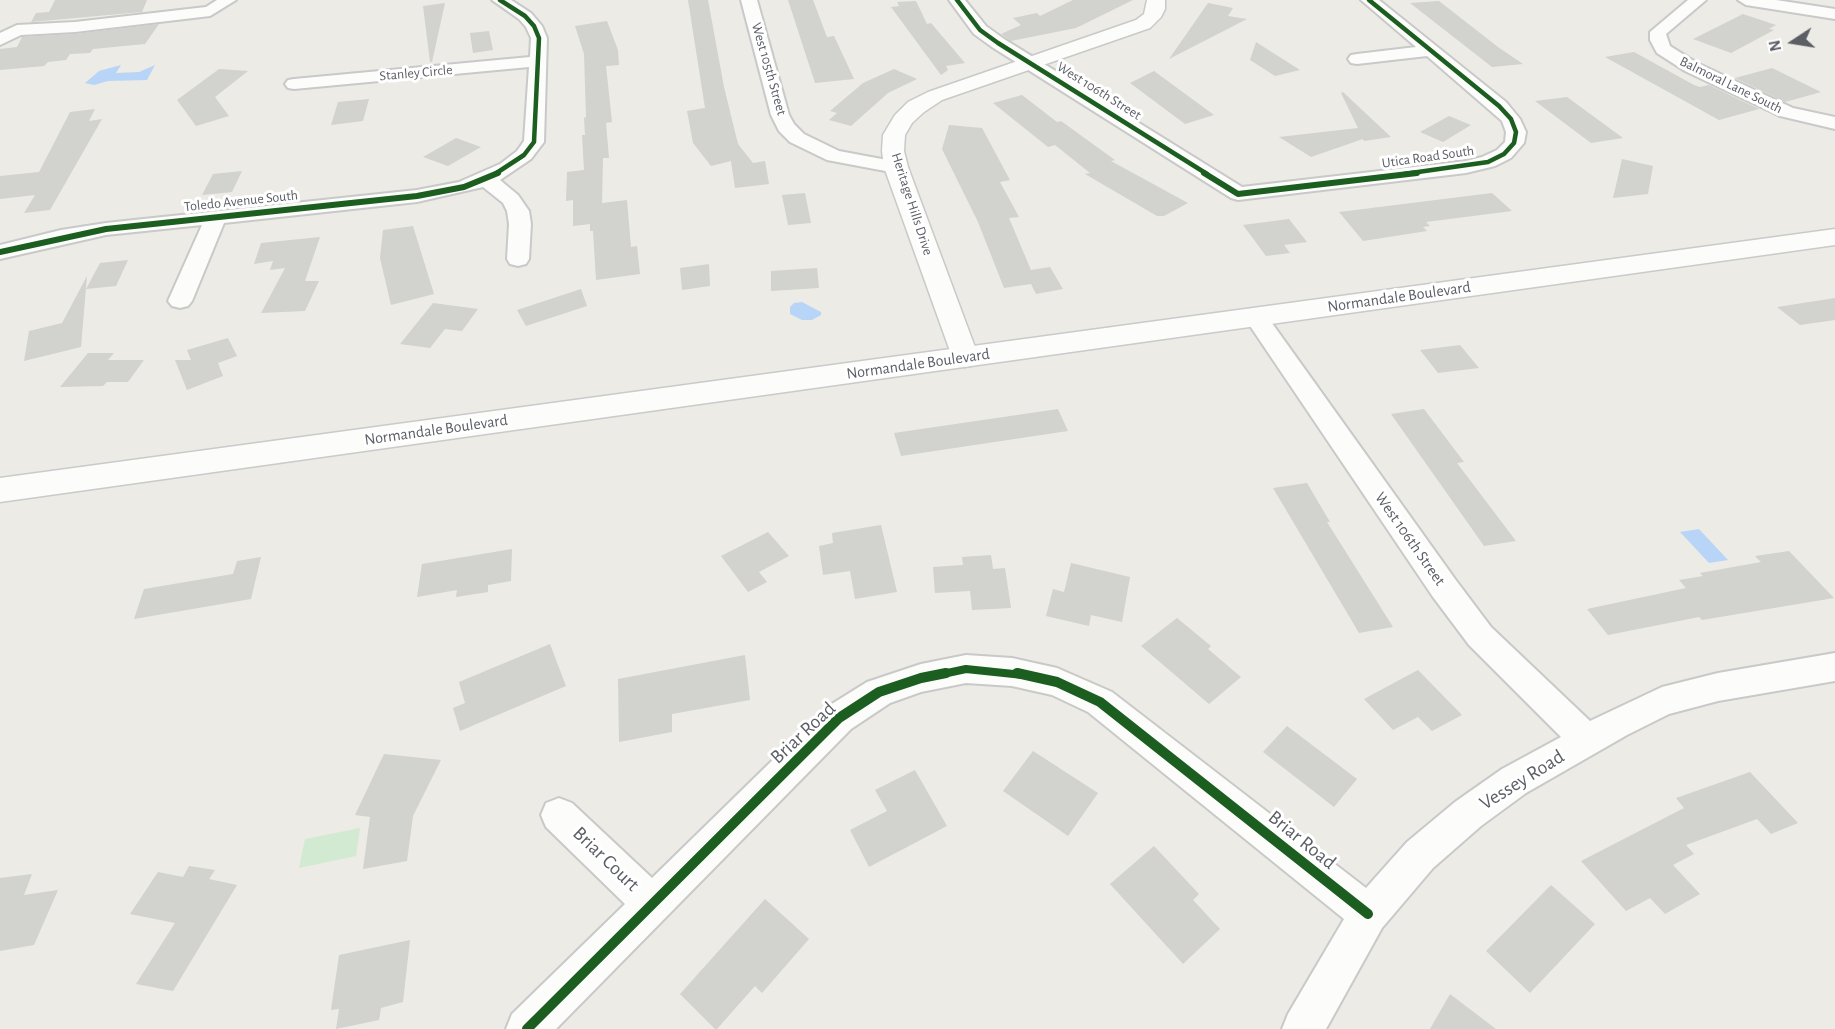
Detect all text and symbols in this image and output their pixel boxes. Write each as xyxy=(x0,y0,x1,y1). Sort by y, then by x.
north arrow xyxy=(1763,12,1823,72)
street label: West 105th Street xyxy=(748,21,790,117)
text: N xyxy=(1766,39,1784,53)
street label: Balmoral Lane South xyxy=(1677,53,1785,117)
street label: West 106th Street xyxy=(1054,58,1144,124)
street label: Stanley Circle xyxy=(379,61,453,85)
street label: Utica Road South xyxy=(1381,142,1475,172)
street label: Heritage Hills Drive xyxy=(888,151,936,257)
street label: Toledo Avenue South xyxy=(183,187,299,215)
street label: Normandale Boulevard xyxy=(1326,277,1472,317)
street label: Normandale Boulevard xyxy=(845,344,991,384)
street label: Normandale Boulevard xyxy=(363,410,509,450)
street label: West 106th Street xyxy=(1371,489,1449,589)
street label: Briar Road xyxy=(765,697,841,769)
street label: Vessey Road xyxy=(1475,745,1569,815)
street label: Briar Road xyxy=(1263,805,1341,875)
street label: Briar Court xyxy=(568,821,644,897)

